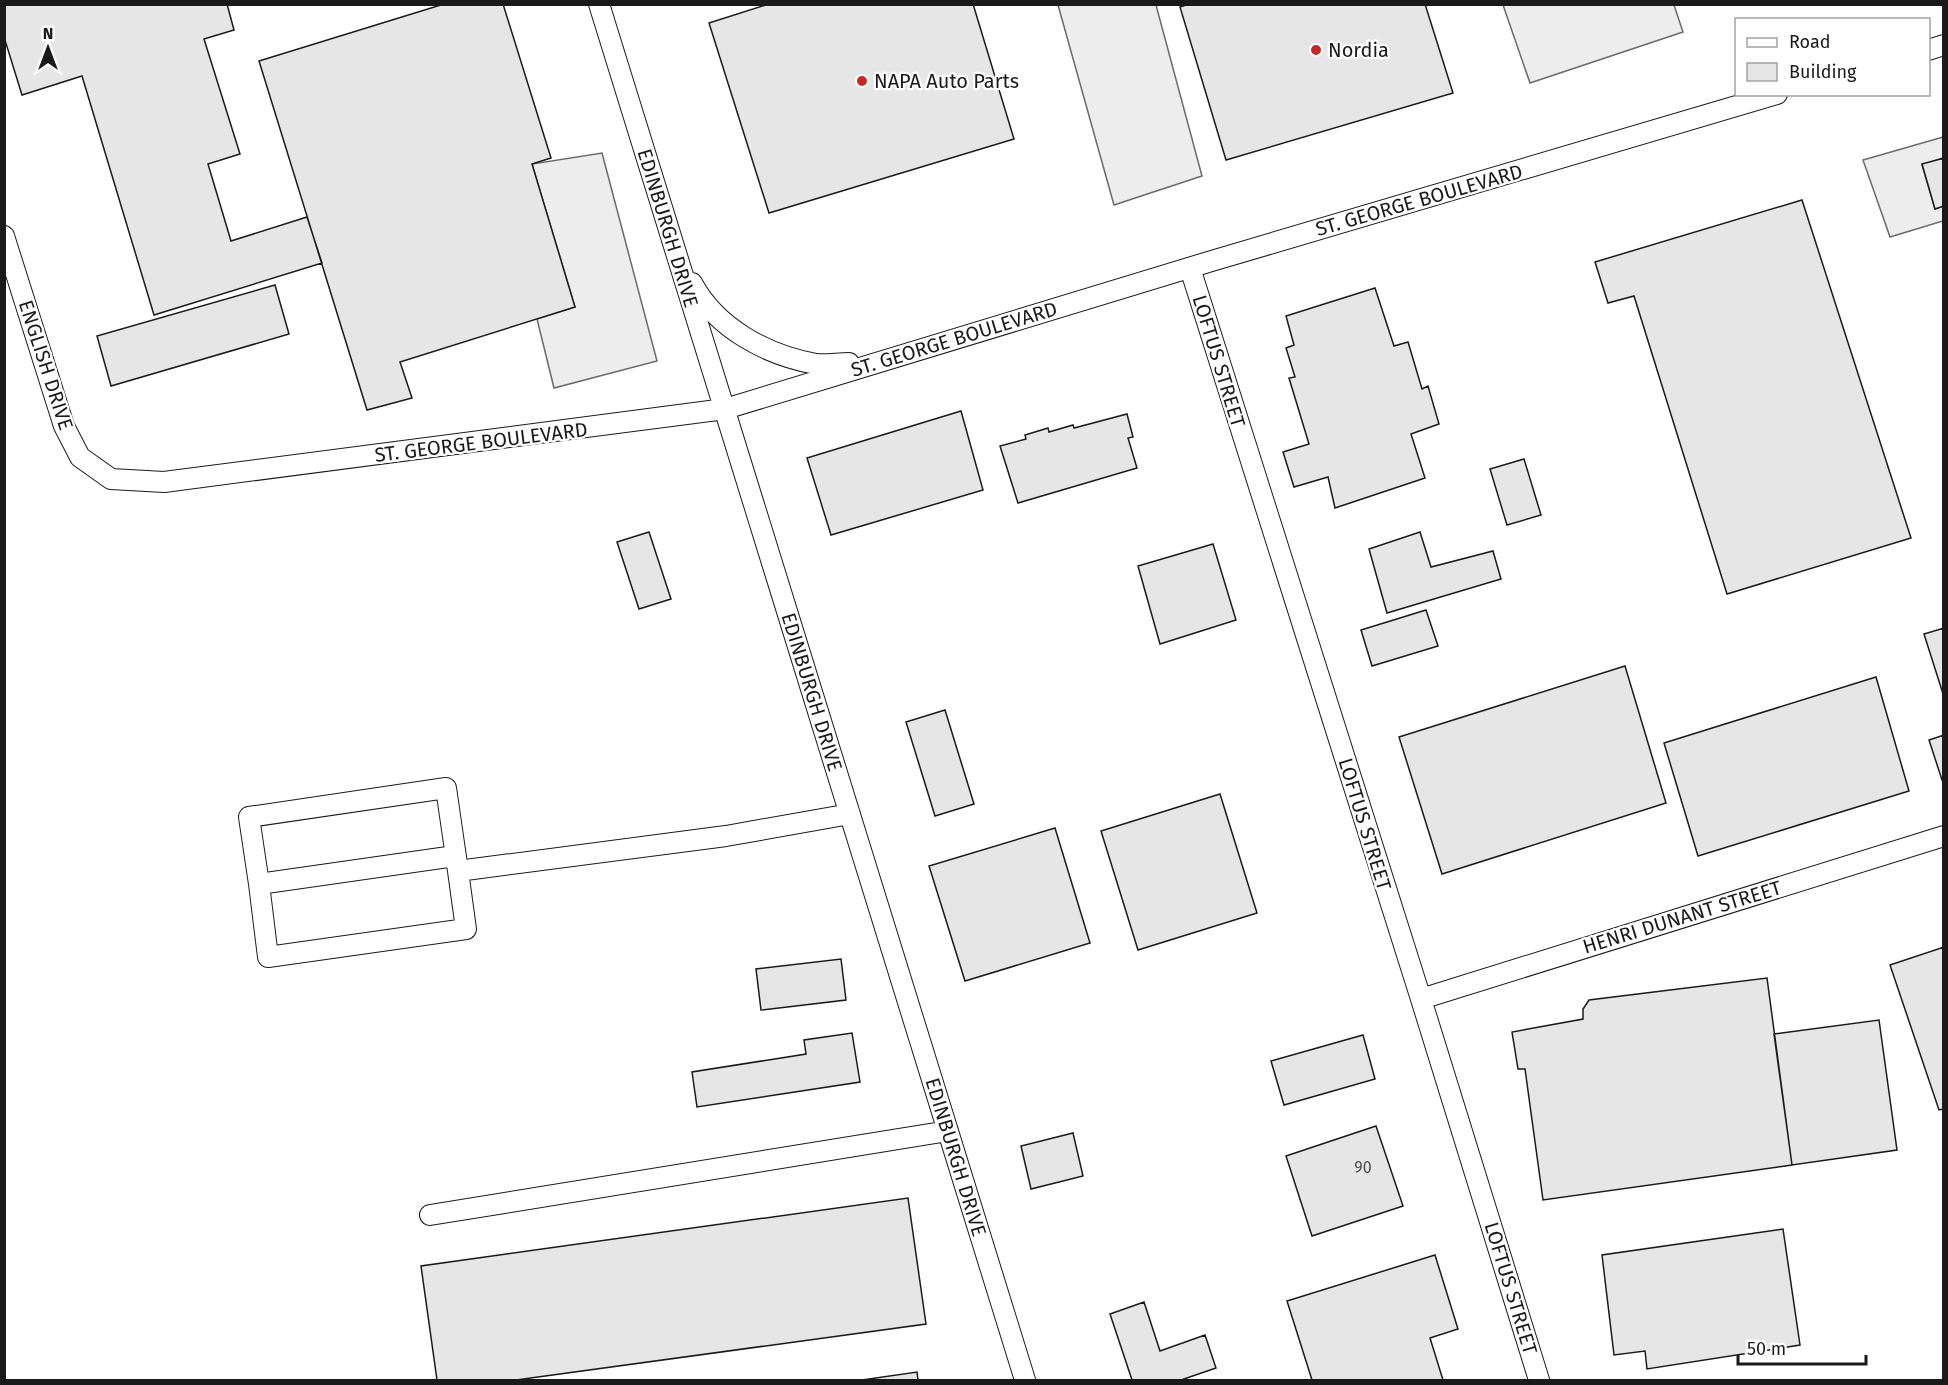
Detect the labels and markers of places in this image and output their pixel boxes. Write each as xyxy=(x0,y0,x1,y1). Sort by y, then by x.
place label: Nordia xyxy=(1328,38,1389,62)
marker: Nordia xyxy=(1309,43,1323,57)
place label: NAPA Auto Parts xyxy=(874,69,1019,93)
marker: NAPA Auto Parts xyxy=(855,74,869,88)

